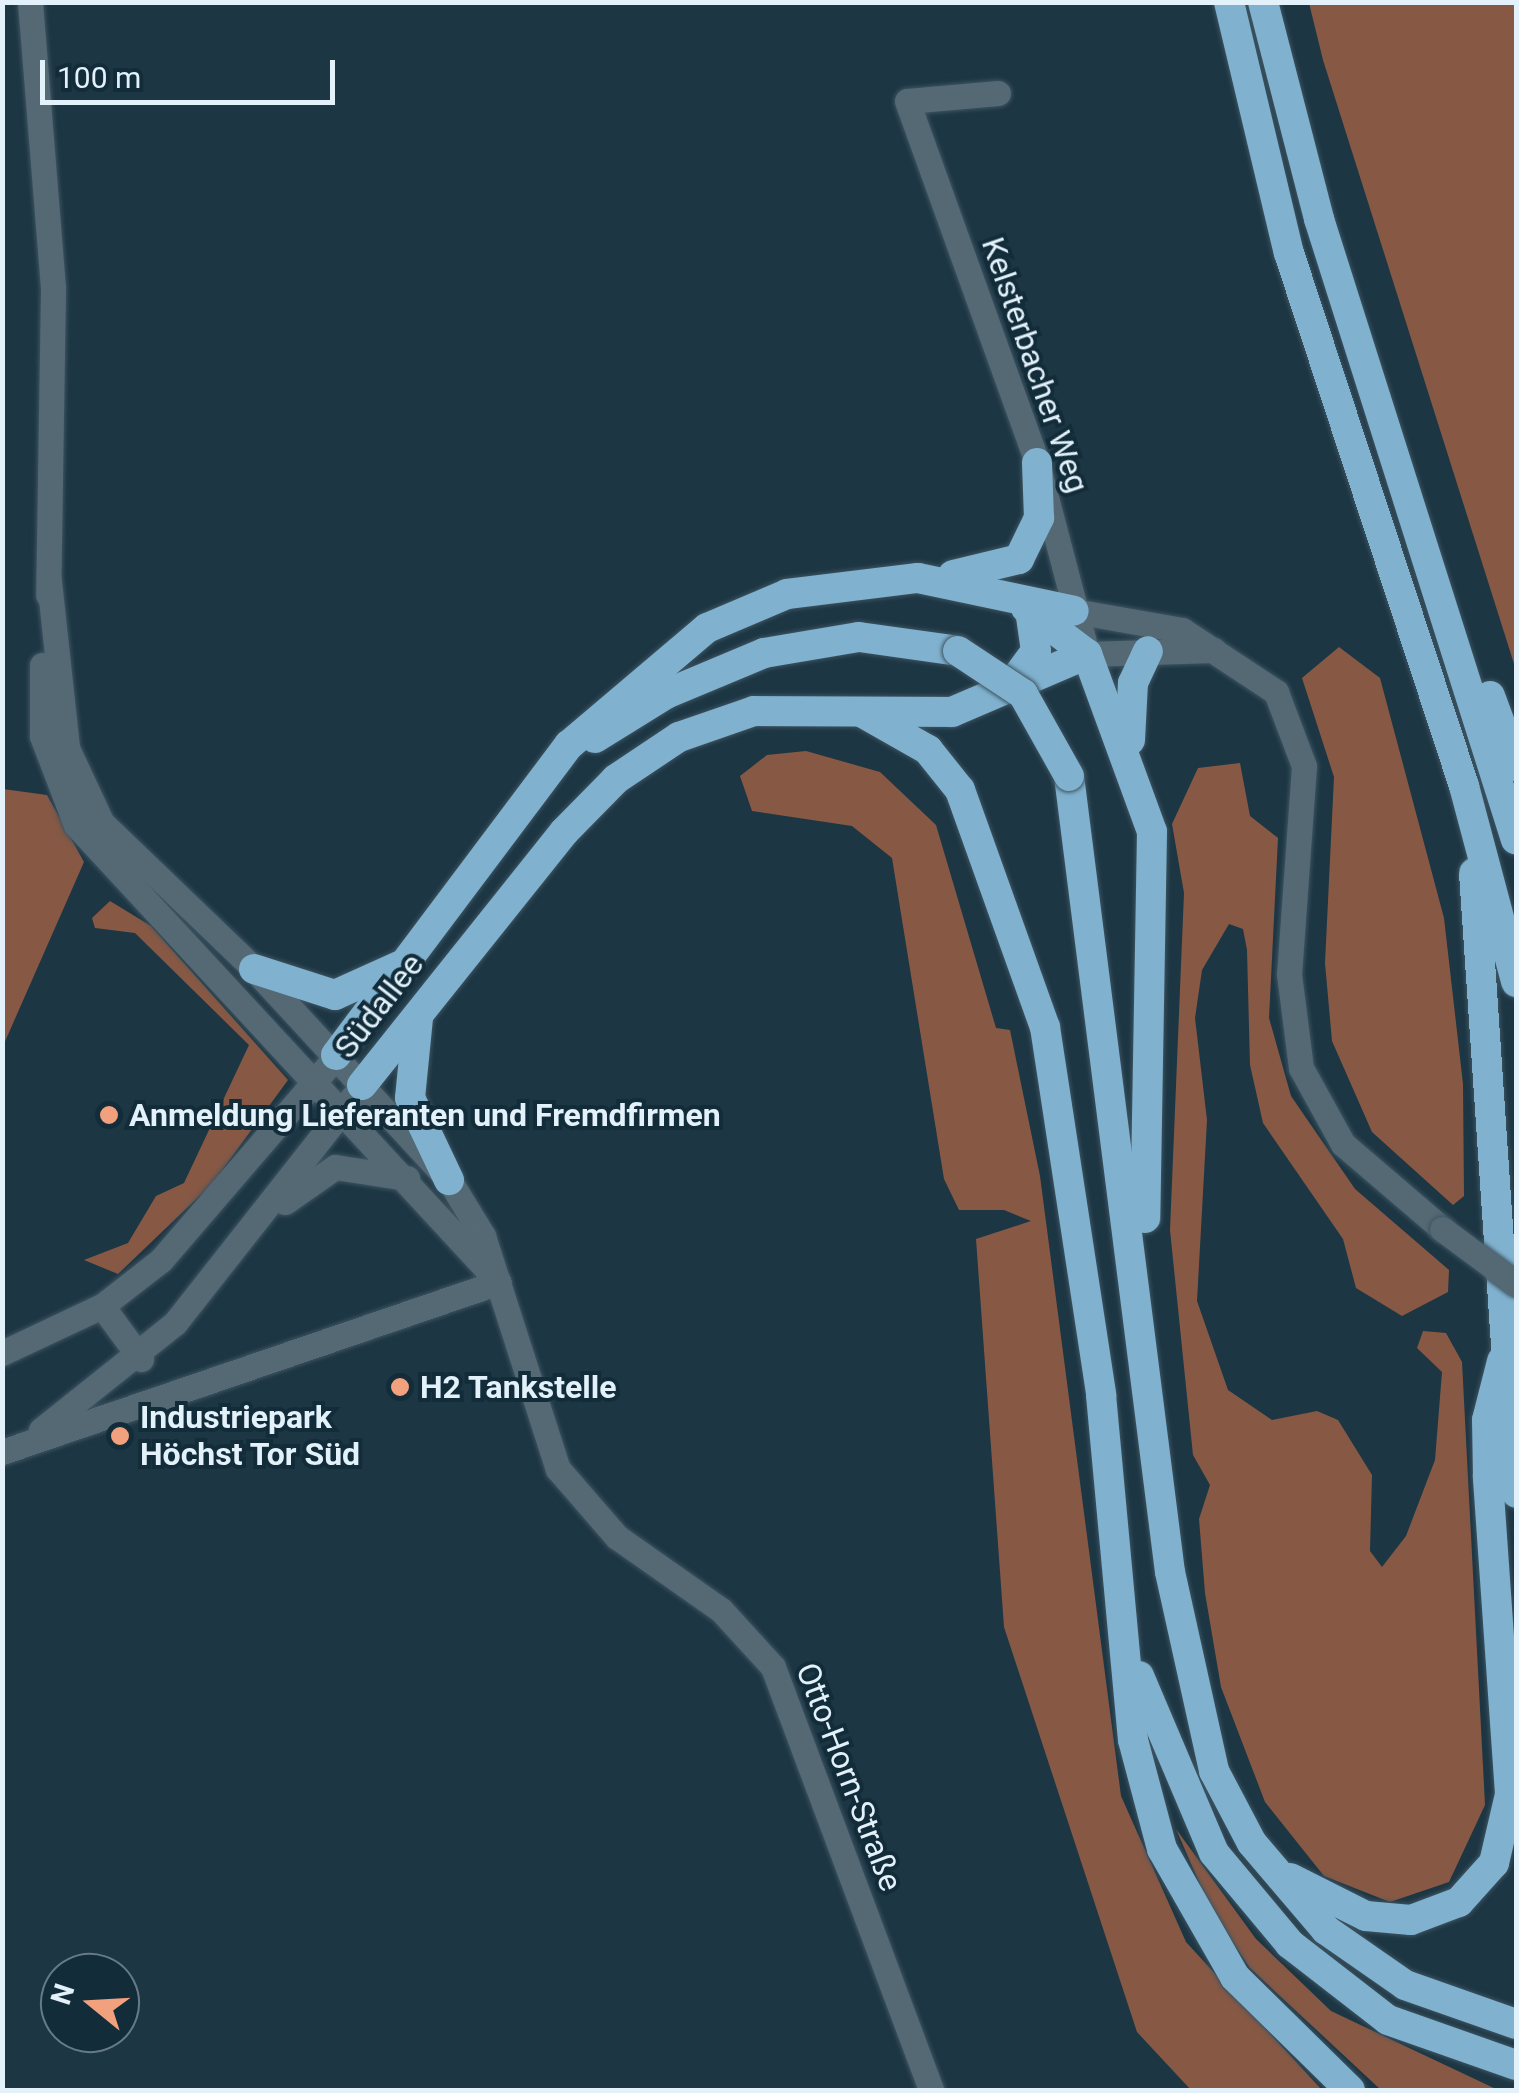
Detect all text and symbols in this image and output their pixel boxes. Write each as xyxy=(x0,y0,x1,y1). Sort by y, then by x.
scale bar xyxy=(45,40,340,102)
text: 100 m xyxy=(57,60,141,95)
street label: Kelsterbacher Weg xyxy=(973,232,1097,498)
street label: Südallee xyxy=(326,946,432,1066)
place label: Anmeldung Lieferanten und Fremdfirmen xyxy=(129,1096,721,1134)
marker: Anmeldung Lieferanten und Fremdfirmen xyxy=(98,1104,120,1126)
place label: H2 Tankstelle xyxy=(420,1368,617,1406)
marker: H2 Tankstelle xyxy=(389,1376,411,1398)
place label: Industriepark Höchst Tor Süd xyxy=(140,1399,361,1474)
marker: Industriepark Höchst Tor Süd xyxy=(109,1425,131,1447)
street label: Otto-Horn-Straße xyxy=(788,1657,910,1897)
north arrow xyxy=(40,1953,140,2053)
text: N xyxy=(44,1980,82,2009)

